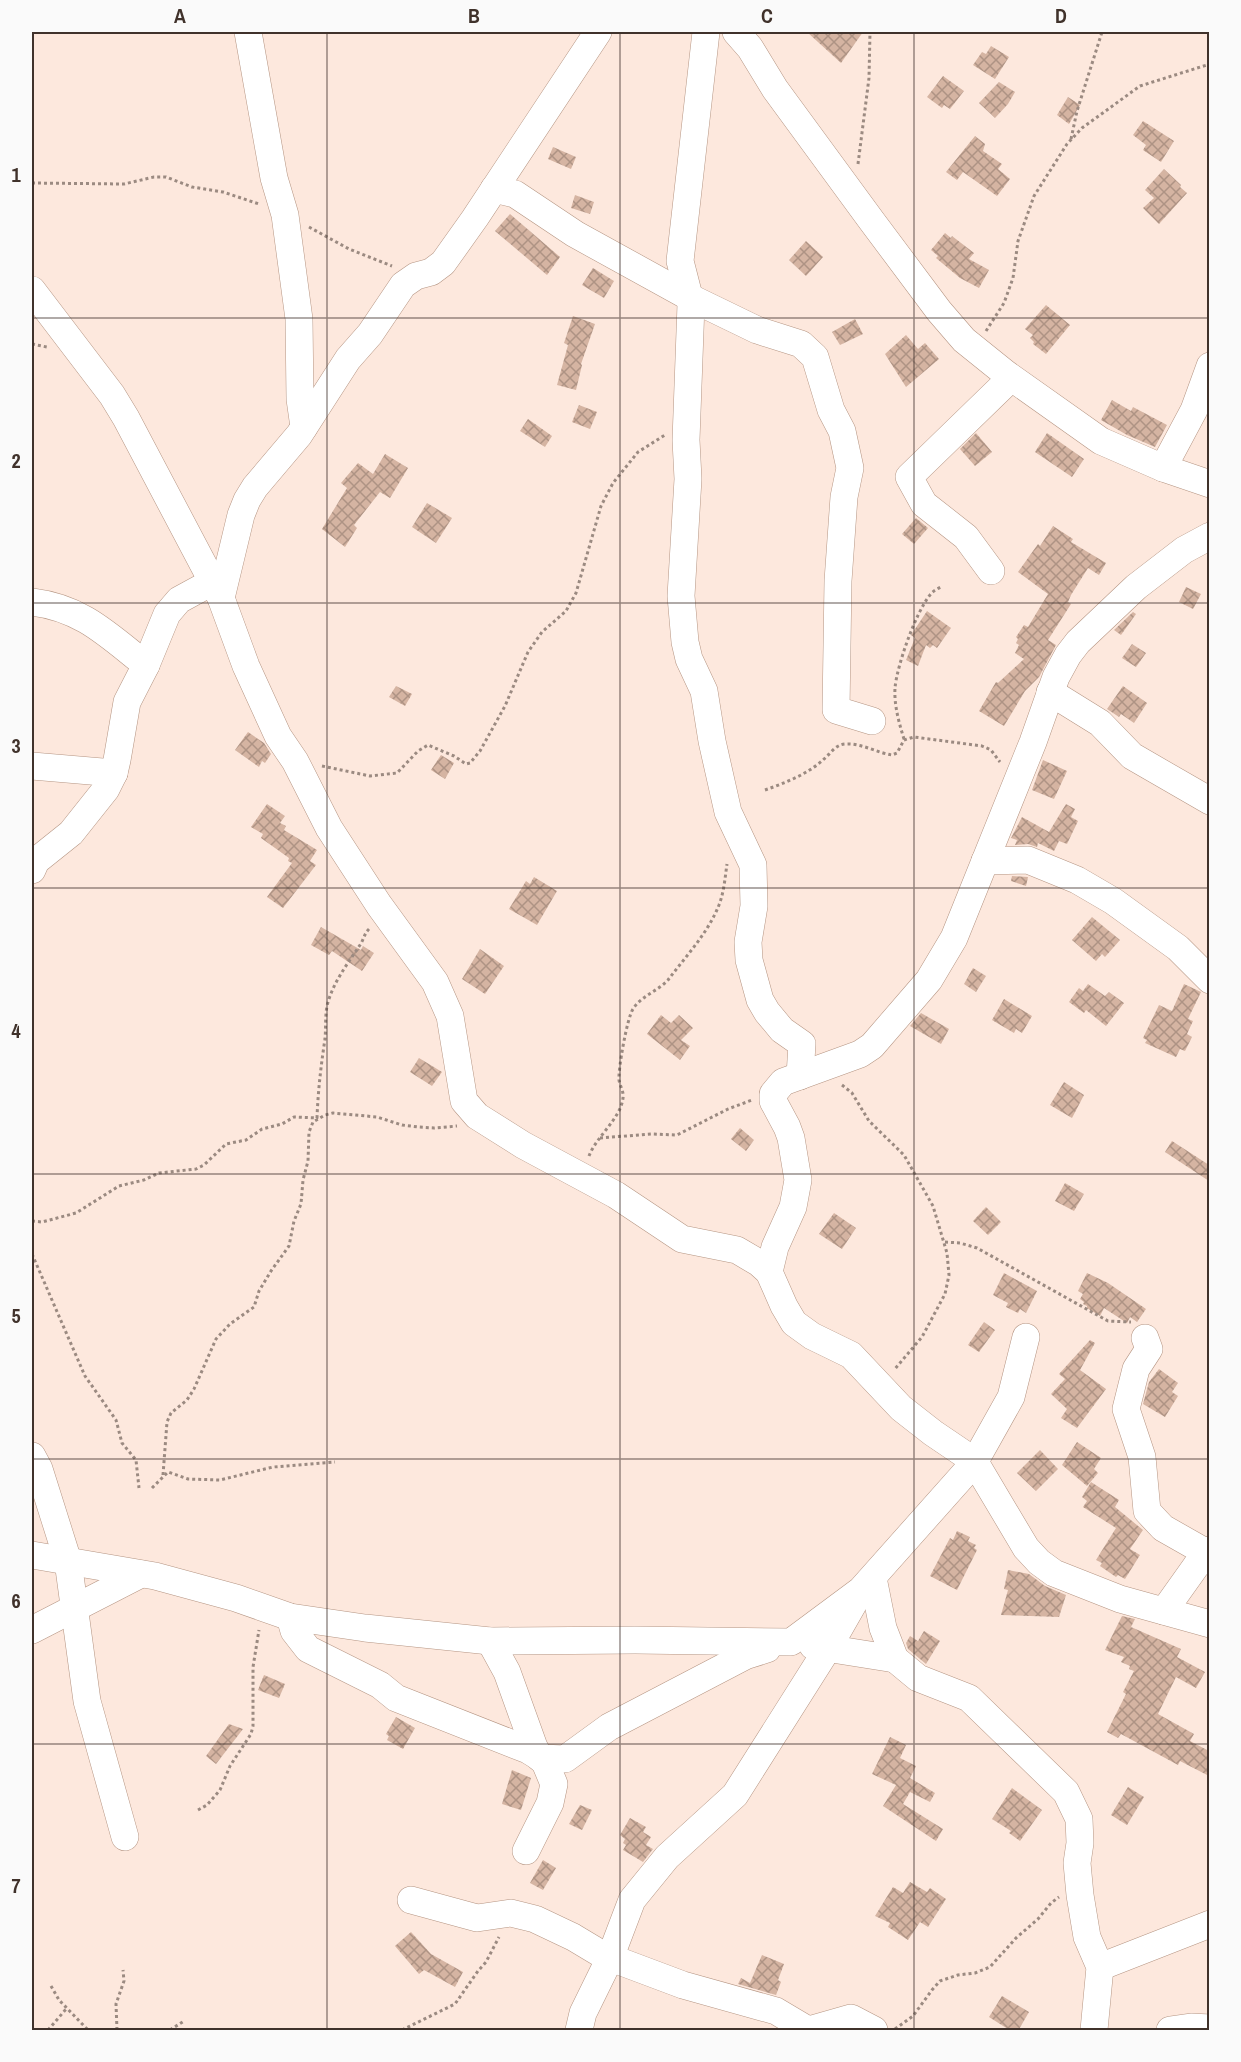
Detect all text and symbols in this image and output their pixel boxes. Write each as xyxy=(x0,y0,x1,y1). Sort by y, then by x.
text: A xyxy=(174,2,186,29)
text: B xyxy=(468,2,480,29)
text: C xyxy=(761,2,773,29)
text: D xyxy=(1055,2,1067,29)
text: 1 xyxy=(11,161,21,188)
text: 2 xyxy=(11,447,21,474)
text: 3 xyxy=(11,732,21,759)
text: 4 xyxy=(11,1017,21,1044)
text: 5 xyxy=(11,1302,21,1329)
text: 6 xyxy=(11,1587,21,1614)
text: 7 xyxy=(11,1872,21,1899)

